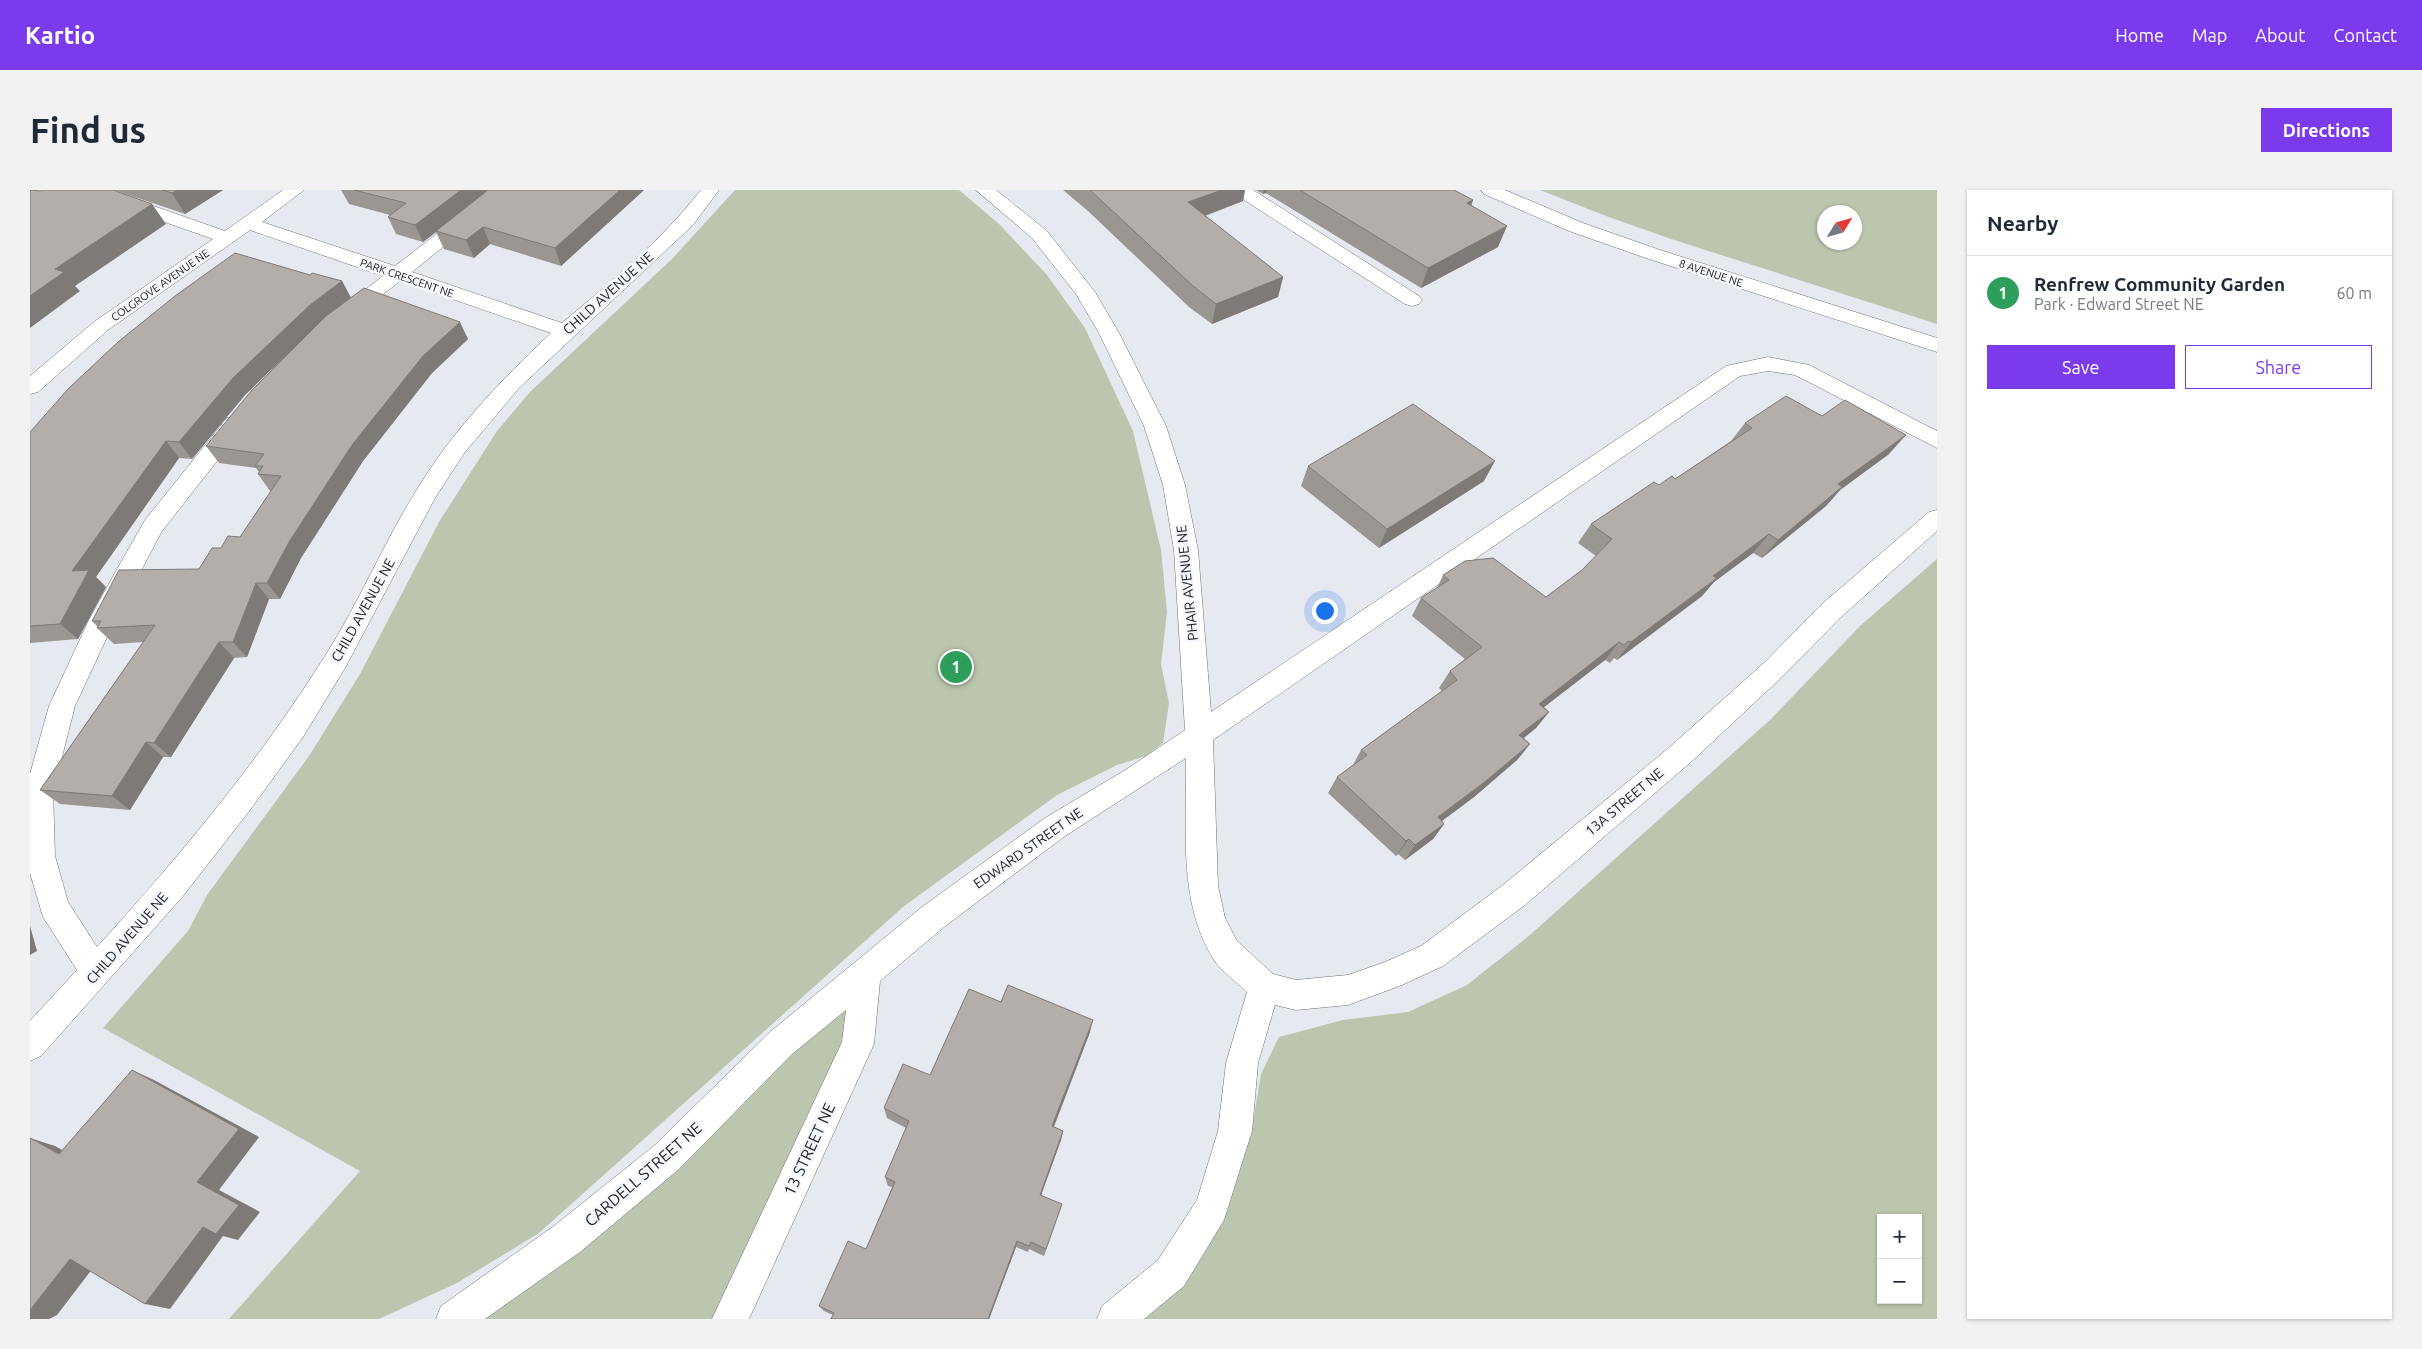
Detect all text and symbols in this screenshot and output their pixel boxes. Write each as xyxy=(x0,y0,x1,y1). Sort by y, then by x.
text: Kartio xyxy=(25,22,95,49)
text: Home xyxy=(2115,25,2164,45)
text: Map xyxy=(2192,25,2227,45)
text: About xyxy=(2255,25,2305,45)
text: Contact xyxy=(2333,25,2397,45)
button: Directions xyxy=(2261,108,2392,152)
text: Find us xyxy=(30,110,146,150)
north arrow xyxy=(1817,205,1862,250)
text: Nearby xyxy=(1987,211,2058,235)
street label: COLGROVE AVENUE NE xyxy=(109,247,211,323)
street label: CHILD AVENUE NE xyxy=(560,248,656,338)
street label: PARK CRESCENT NE xyxy=(359,256,455,300)
street label: 8 AVENUE NE xyxy=(1678,257,1744,289)
text: Renfrew Community Garden xyxy=(2034,273,2285,295)
text: 1 xyxy=(1998,284,2008,302)
text: 60 m xyxy=(2336,284,2372,302)
text: Park · Edward Street NE xyxy=(2034,295,2204,313)
button: Save xyxy=(1987,345,2175,389)
button: Share xyxy=(2185,345,2372,389)
street label: PHAIR AVENUE NE xyxy=(1173,524,1201,642)
street label: CHILD AVENUE NE xyxy=(328,555,398,664)
your location xyxy=(1312,598,1338,624)
pin: 1 xyxy=(940,648,972,686)
street label: 13A STREET NE xyxy=(1582,765,1666,839)
street label: EDWARD STREET NE xyxy=(970,804,1086,892)
street label: CHILD AVENUE NE xyxy=(83,889,171,987)
street label: 13 STREET NE xyxy=(780,1100,838,1198)
street label: CARDELL STREET NE xyxy=(581,1118,705,1230)
map controls xyxy=(1877,1214,1922,1304)
button: + xyxy=(1877,1214,1922,1259)
button: − xyxy=(1877,1259,1922,1304)

